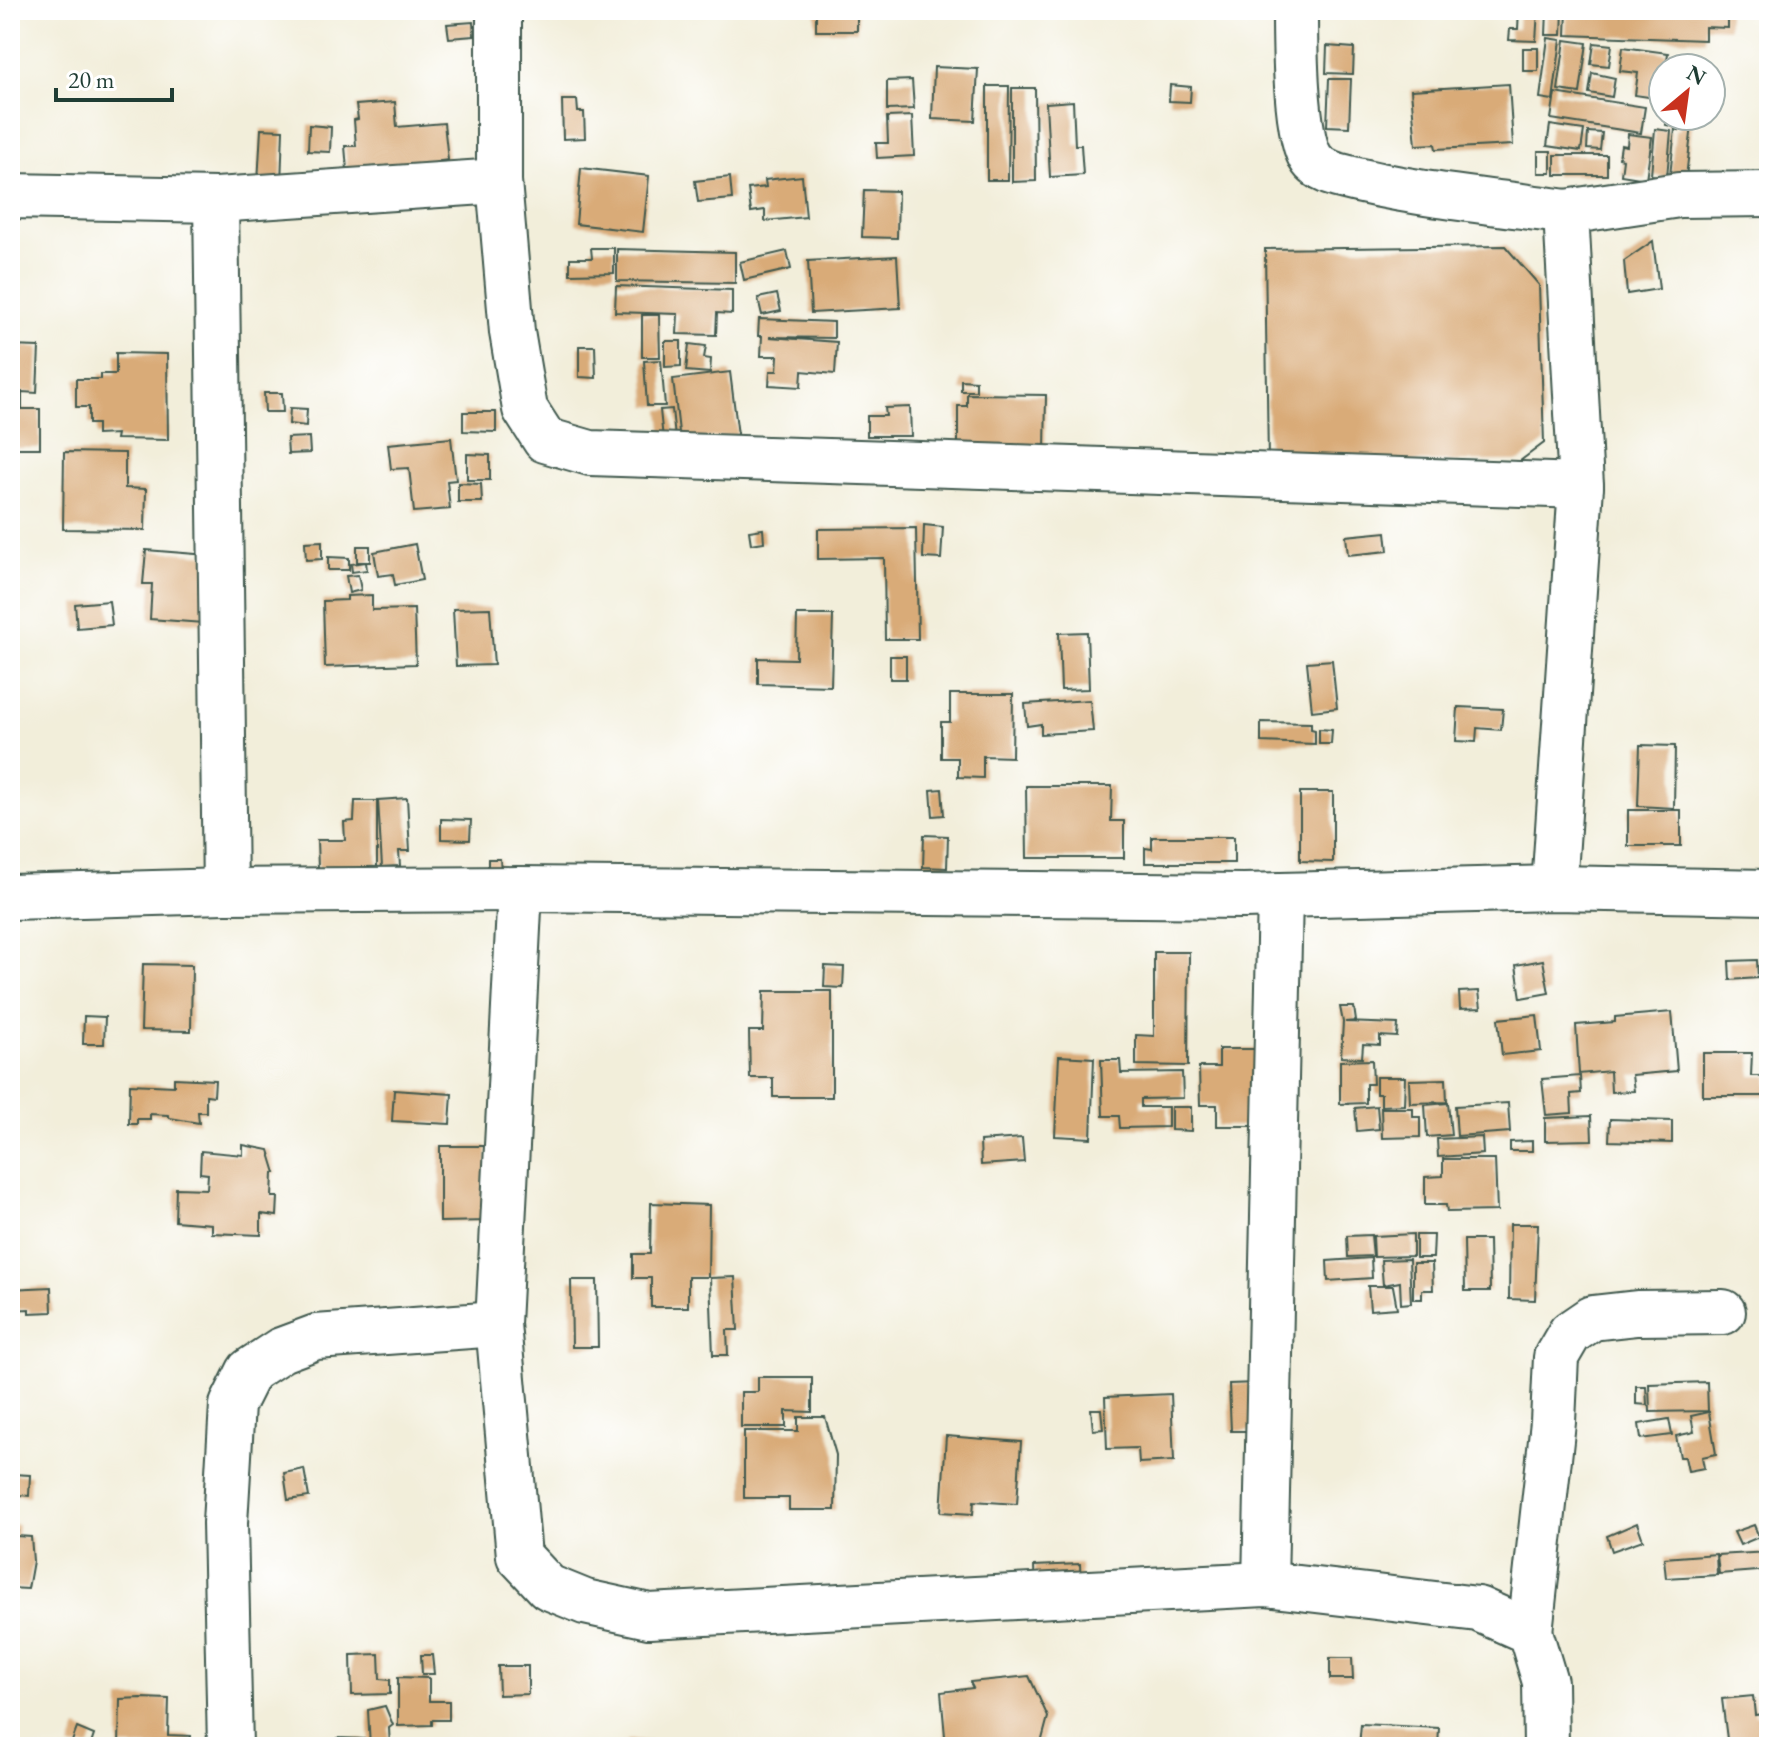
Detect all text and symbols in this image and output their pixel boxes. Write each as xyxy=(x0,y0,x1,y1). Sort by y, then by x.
scale bar xyxy=(56,52,172,102)
north arrow xyxy=(1647,52,1727,132)
text: N xyxy=(1682,58,1711,92)
text: 20 m xyxy=(68,64,115,95)

